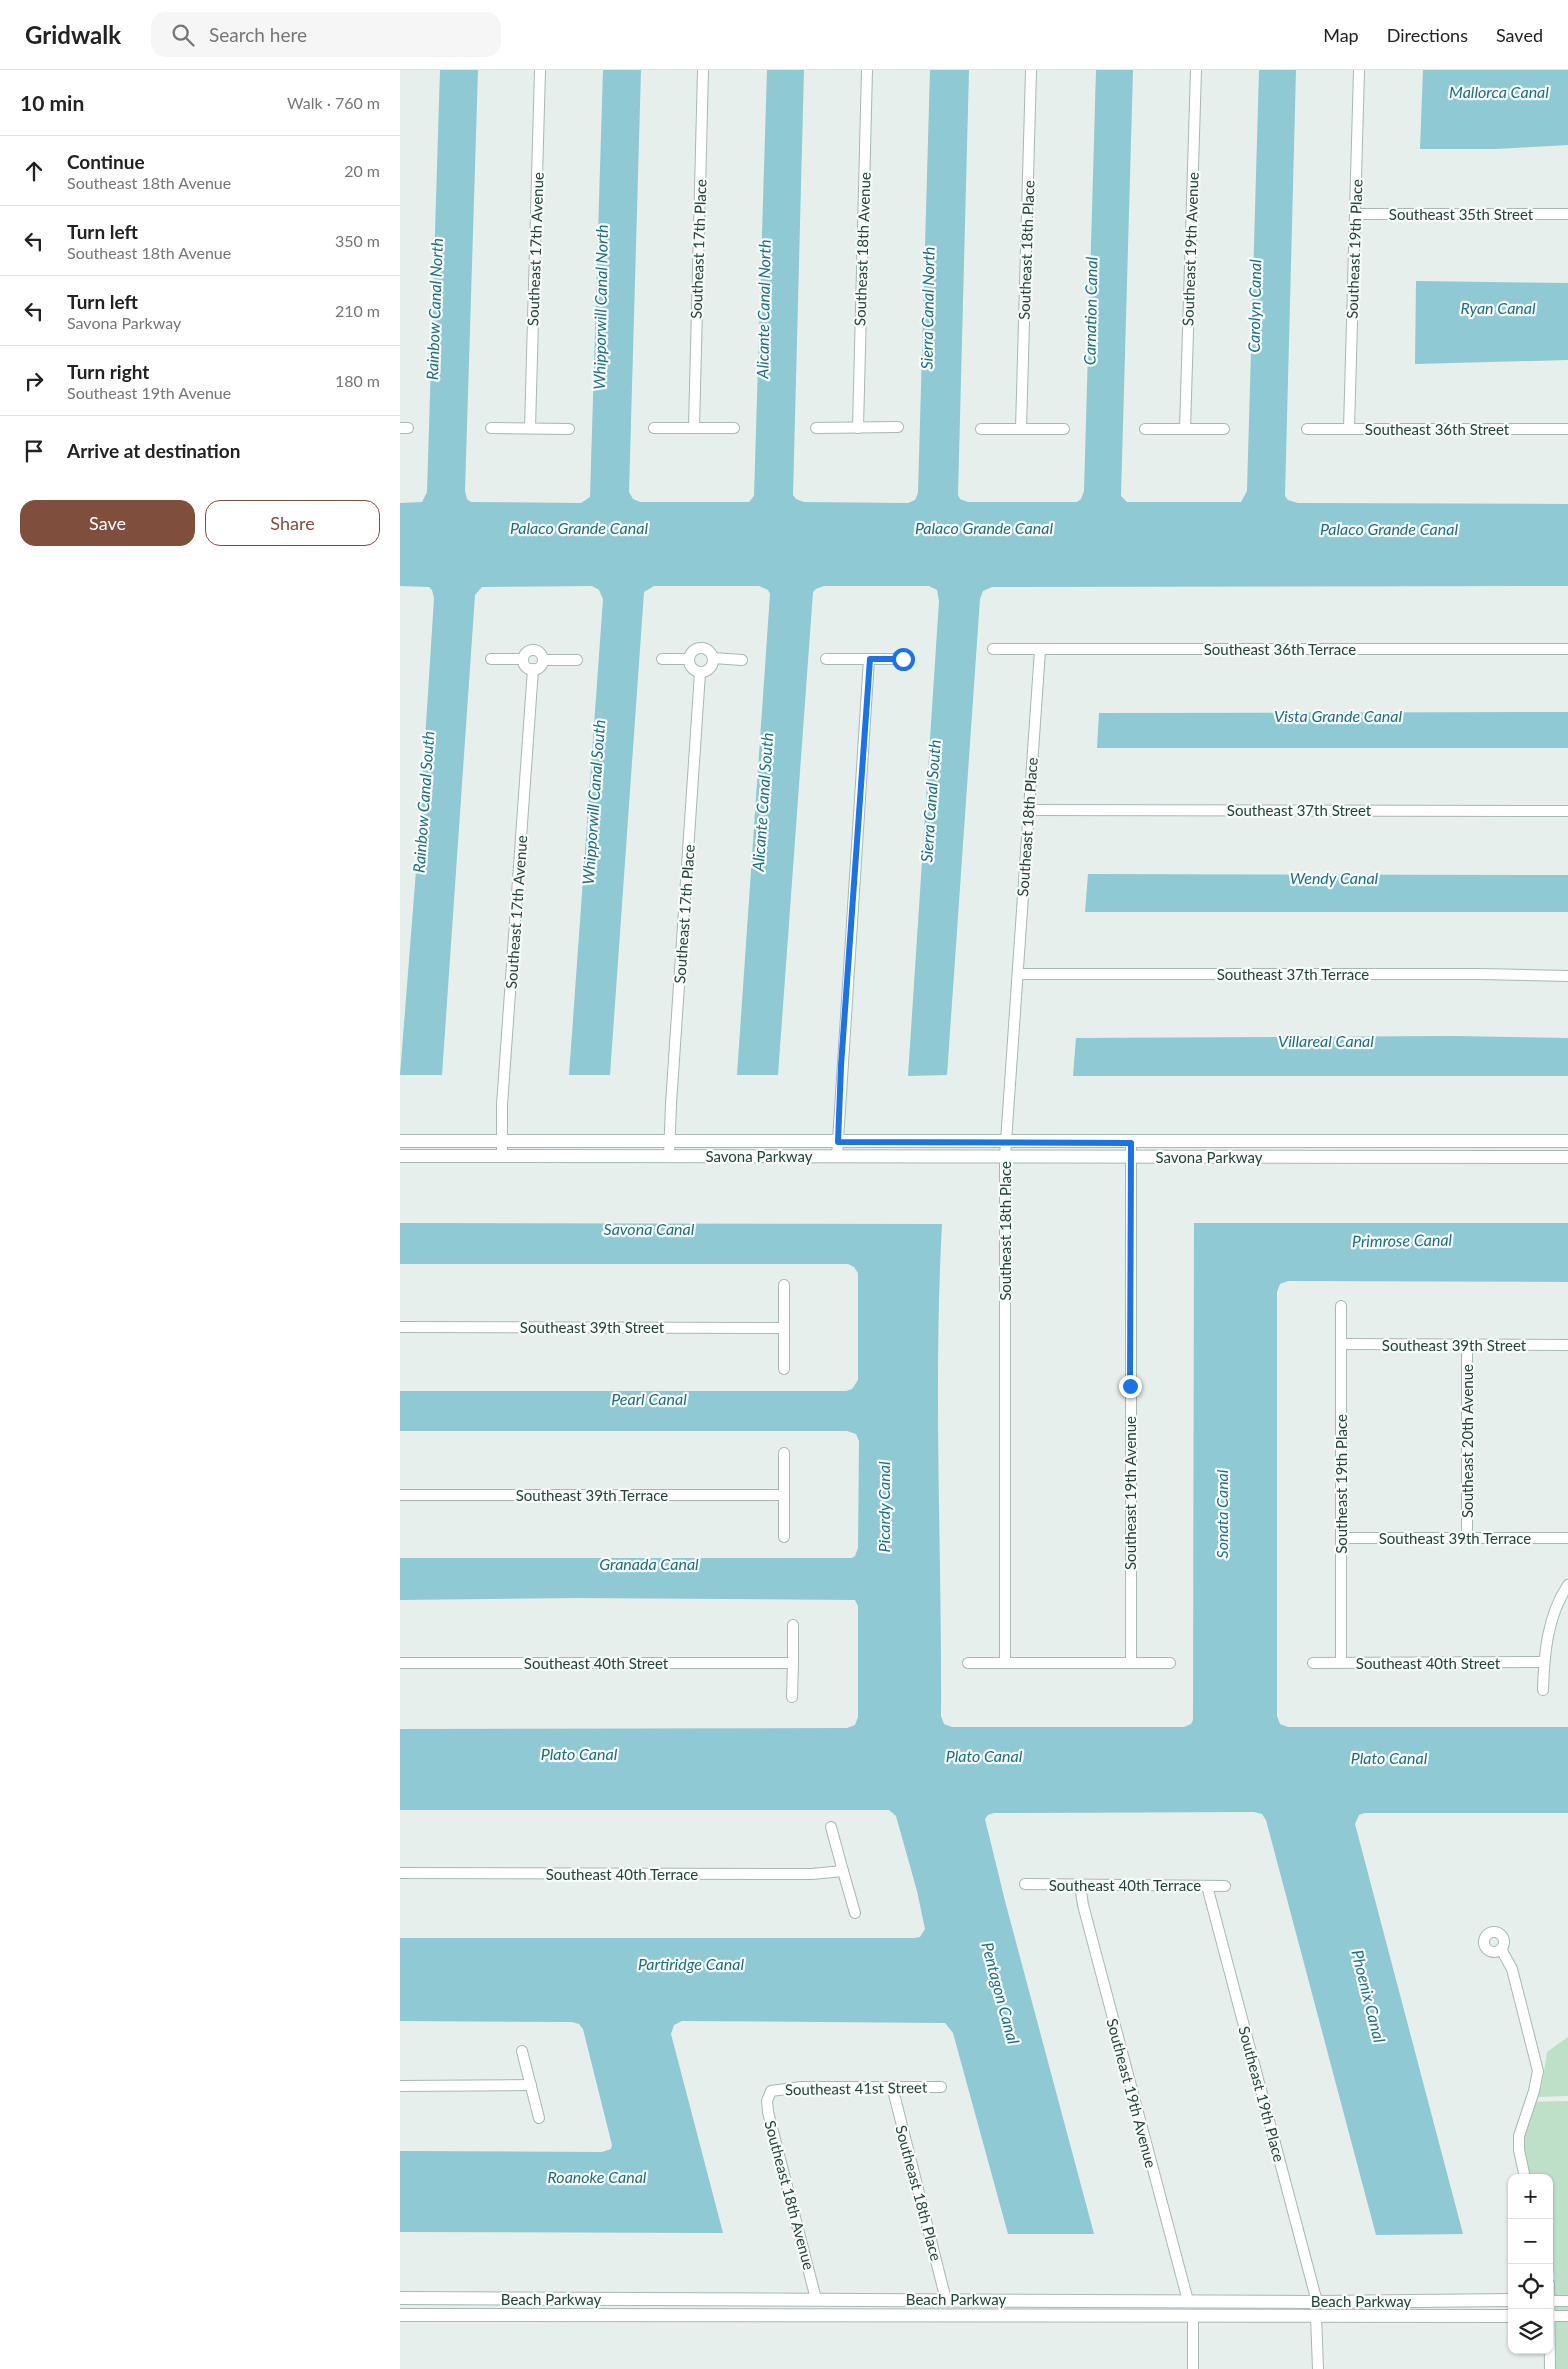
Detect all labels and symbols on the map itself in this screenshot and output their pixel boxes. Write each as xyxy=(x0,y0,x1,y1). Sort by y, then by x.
water label: Mallorca Canal xyxy=(1449,82,1549,101)
street label: Southeast 17th Avenue xyxy=(523,172,547,326)
street label: Southeast 18th Avenue xyxy=(850,172,874,326)
street label: Southeast 19th Avenue xyxy=(1178,172,1202,326)
street label: Southeast 17th Place xyxy=(687,179,709,319)
street label: Southeast 19th Place xyxy=(1343,179,1365,319)
street label: Southeast 18th Place xyxy=(1015,180,1037,320)
street label: Southeast 35th Street xyxy=(1389,205,1534,223)
water label: Whipporwill Canal North xyxy=(589,224,611,390)
water label: Rainbow Canal North xyxy=(422,238,446,380)
water label: Alicante Canal North xyxy=(752,239,774,380)
water label: Sierra Canal North xyxy=(916,246,938,370)
water label: Carnation Canal xyxy=(1080,256,1100,365)
water label: Carolyn Canal xyxy=(1244,259,1264,353)
water label: Ryan Canal xyxy=(1460,298,1536,317)
street label: Southeast 36th Street xyxy=(1365,420,1510,438)
water label: Palaco Grande Canal xyxy=(510,518,648,537)
water label: Palaco Grande Canal xyxy=(915,518,1053,537)
water label: Palaco Grande Canal xyxy=(1320,519,1458,538)
street label: Southeast 36th Terrace xyxy=(1204,640,1356,658)
route start xyxy=(892,648,915,671)
water label: Vista Grande Canal xyxy=(1274,706,1402,725)
water label: Whipporwill Canal South xyxy=(578,719,608,885)
water label: Rainbow Canal South xyxy=(409,730,437,874)
water label: Alicante Canal South xyxy=(748,732,776,873)
water label: Sierra Canal South xyxy=(916,739,944,863)
street label: Southeast 18th Place xyxy=(1013,757,1041,897)
street label: Southeast 37th Street xyxy=(1227,801,1372,819)
street label: Southeast 17th Avenue xyxy=(502,835,530,989)
street label: Southeast 17th Place xyxy=(670,844,698,984)
water label: Wendy Canal xyxy=(1290,868,1379,887)
street label: Southeast 37th Terrace xyxy=(1217,965,1369,983)
water label: Villareal Canal xyxy=(1278,1031,1374,1050)
street label: Savona Parkway xyxy=(705,1147,813,1165)
street label: Savona Parkway xyxy=(1155,1148,1263,1166)
street label: Southeast 18th Place xyxy=(996,1161,1014,1301)
water label: Savona Canal xyxy=(604,1219,695,1238)
water label: Primrose Canal xyxy=(1352,1230,1453,1250)
street label: Southeast 39th Street xyxy=(520,1318,665,1336)
street label: Southeast 39th Street xyxy=(1382,1336,1527,1354)
street label: Southeast 20th Avenue xyxy=(1458,1364,1476,1518)
route end xyxy=(1119,1375,1142,1398)
water label: Pearl Canal xyxy=(611,1389,687,1408)
street label: Southeast 19th Place xyxy=(1332,1414,1350,1554)
street label: Southeast 19th Avenue xyxy=(1121,1416,1139,1570)
water label: Picardy Canal xyxy=(874,1461,893,1552)
water label: Sonata Canal xyxy=(1212,1469,1231,1558)
street label: Southeast 39th Terrace xyxy=(516,1486,668,1504)
street label: Southeast 39th Terrace xyxy=(1379,1529,1531,1547)
water label: Granada Canal xyxy=(599,1554,699,1573)
street label: Southeast 40th Street xyxy=(524,1654,669,1672)
street label: Southeast 40th Street xyxy=(1356,1654,1501,1672)
water label: Plato Canal xyxy=(541,1744,618,1763)
water label: Plato Canal xyxy=(946,1746,1023,1765)
water label: Plato Canal xyxy=(1351,1748,1428,1767)
street label: Southeast 40th Terrace xyxy=(546,1865,698,1883)
street label: Southeast 40th Terrace xyxy=(1049,1876,1201,1894)
water label: Pentagon Canal xyxy=(978,1940,1024,2046)
water label: Phoenix Canal xyxy=(1348,1948,1390,2045)
water label: Partiridge Canal xyxy=(638,1954,744,1973)
street label: Southeast 19th Avenue xyxy=(1103,2016,1161,2170)
street label: Southeast 19th Place xyxy=(1235,2024,1289,2164)
street label: Southeast 41st Street xyxy=(785,2078,928,2098)
street label: Southeast 18th Avenue xyxy=(761,2118,819,2272)
street label: Southeast 18th Place xyxy=(892,2123,946,2263)
water label: Roanoke Canal xyxy=(548,2167,647,2186)
street label: Beach Parkway xyxy=(501,2290,601,2308)
street label: Beach Parkway xyxy=(906,2290,1006,2308)
street label: Beach Parkway xyxy=(1311,2292,1411,2310)

